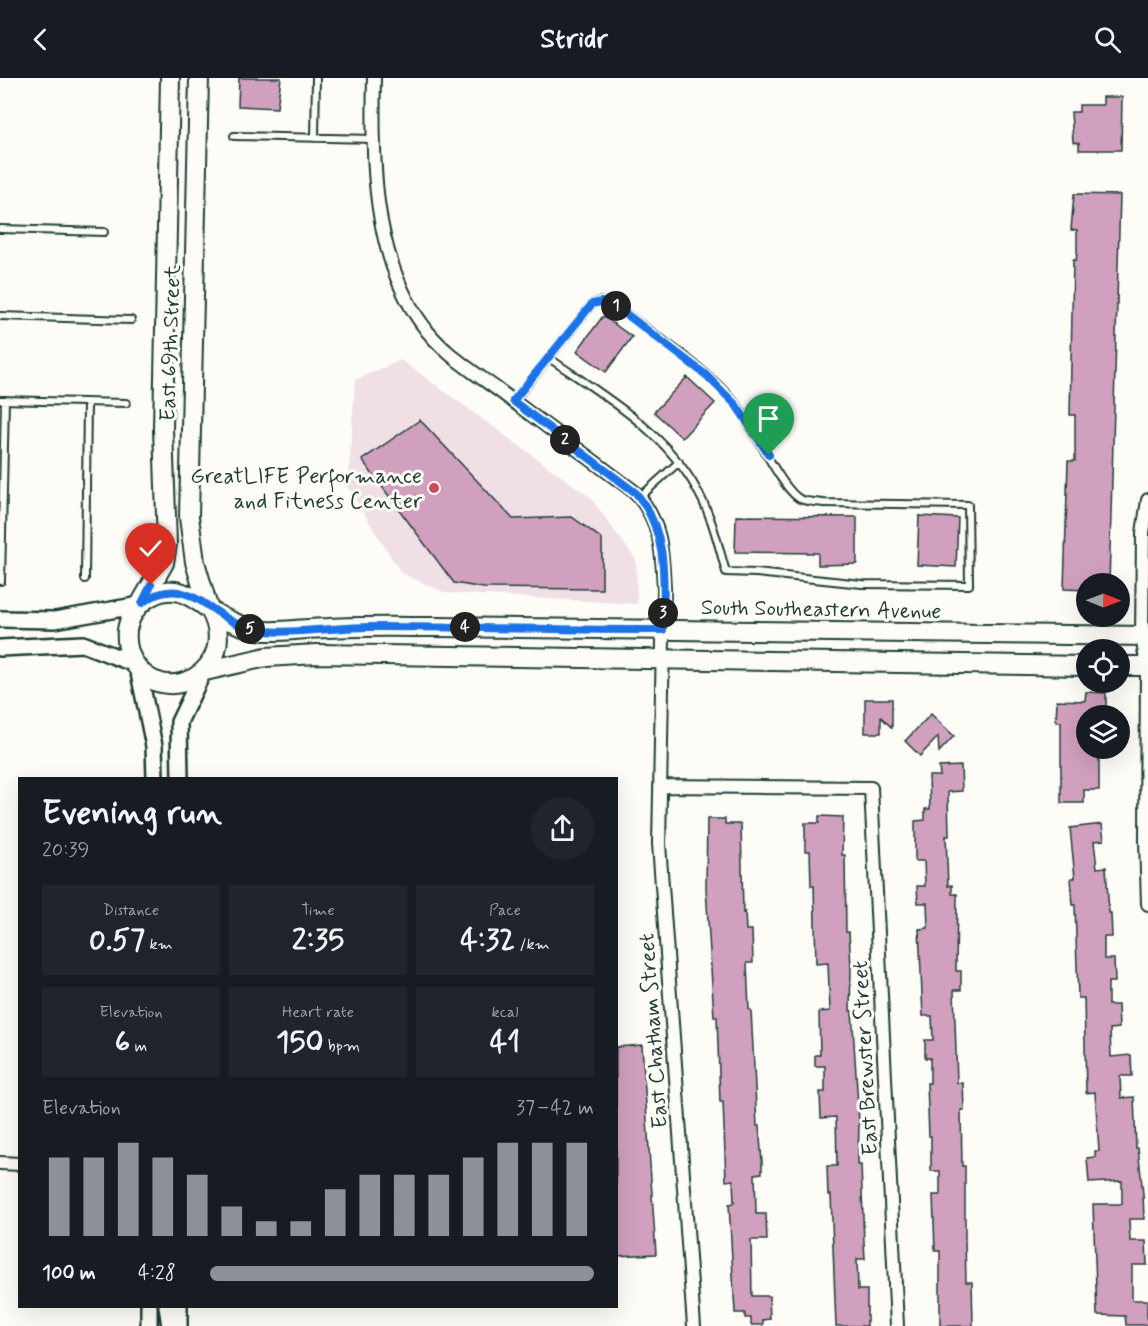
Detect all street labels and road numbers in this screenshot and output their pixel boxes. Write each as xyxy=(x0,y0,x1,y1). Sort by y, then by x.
street label: East 69th Street xyxy=(154,264,188,422)
street label: South Southeastern Avenue xyxy=(700,594,941,626)
street label: East Chatham Street xyxy=(633,932,675,1129)
street label: East Brewster Street xyxy=(847,960,885,1156)

